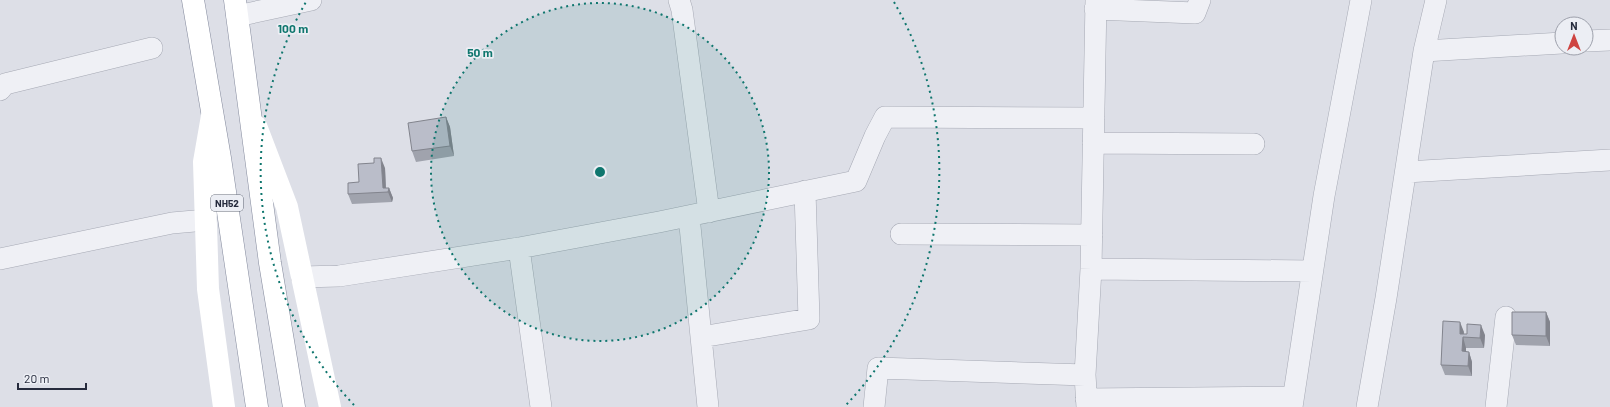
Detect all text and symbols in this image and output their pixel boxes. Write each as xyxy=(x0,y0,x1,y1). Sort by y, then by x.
north arrow xyxy=(1554,16,1594,56)
text: N xyxy=(1570,19,1578,32)
text: 100 m xyxy=(278,21,308,35)
text: 50 m xyxy=(467,45,493,59)
centre of rings xyxy=(593,165,607,179)
road number: NH52 xyxy=(211,195,243,211)
scale bar xyxy=(18,365,86,391)
text: 20 m xyxy=(24,371,50,385)

